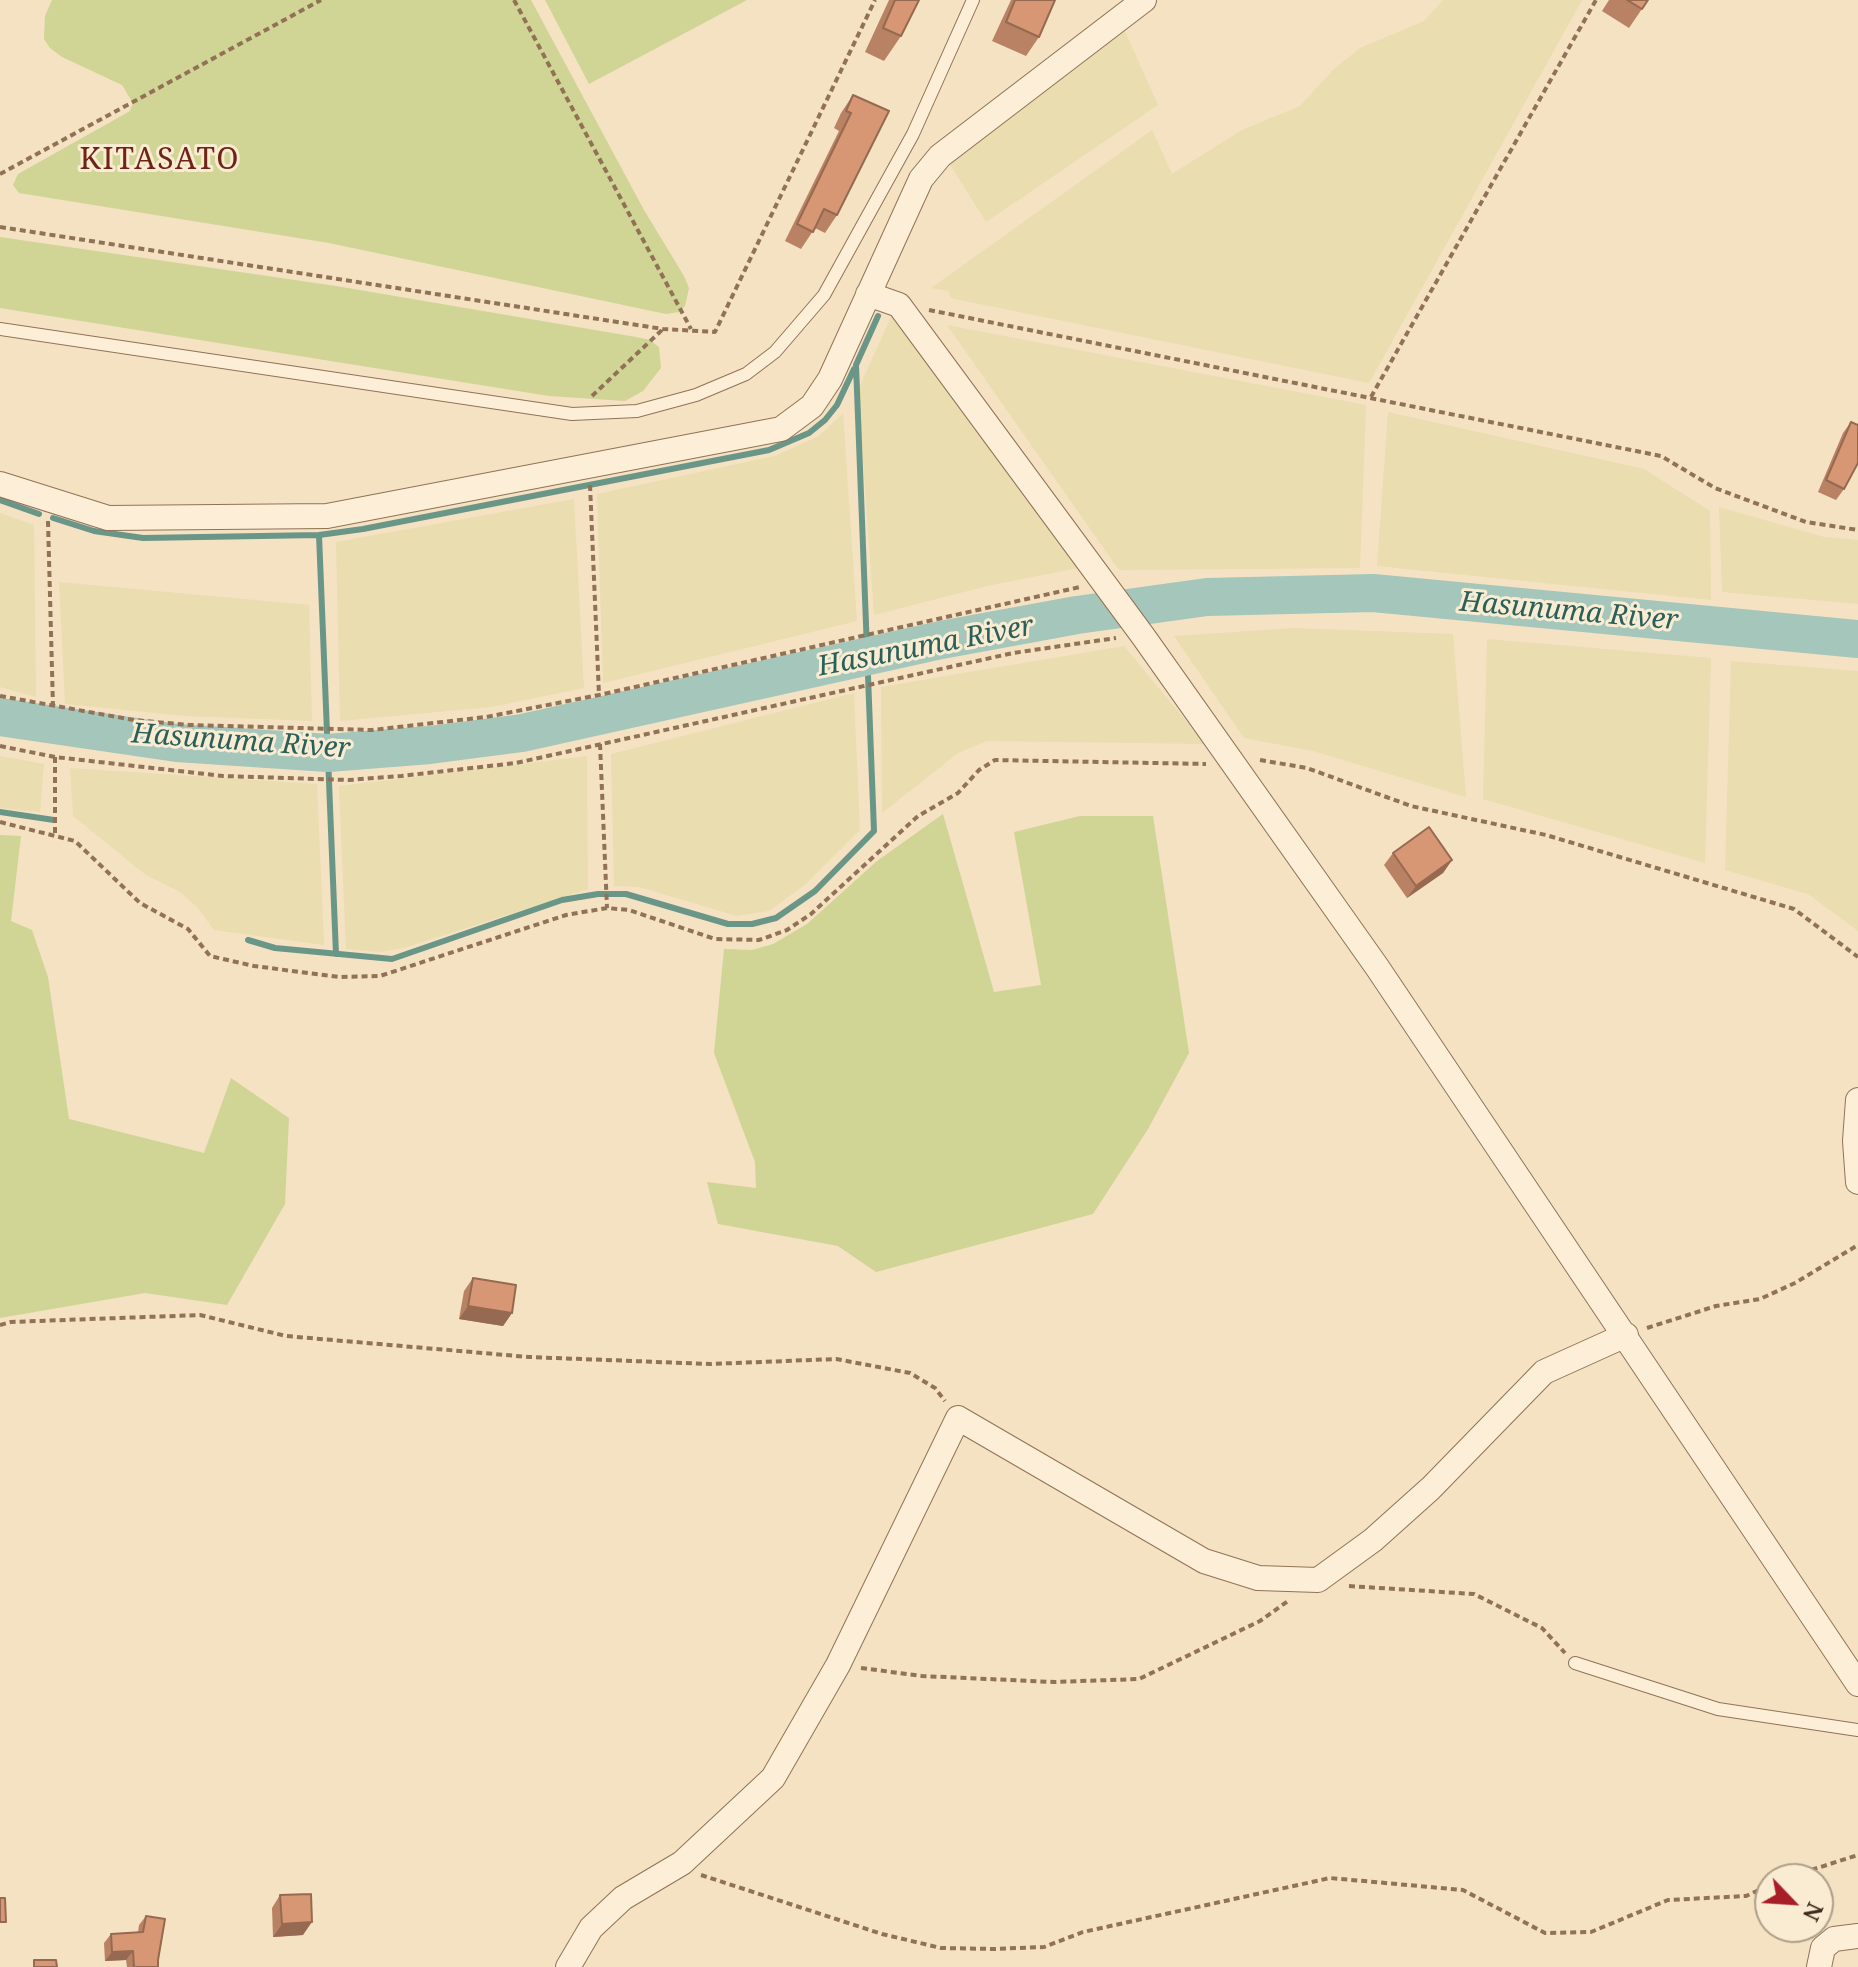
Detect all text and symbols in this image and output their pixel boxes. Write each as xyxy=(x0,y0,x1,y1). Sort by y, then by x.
district label: KITASATO xyxy=(80,142,240,178)
water label: Hasunuma River xyxy=(1458,586,1680,638)
water label: Hasunuma River xyxy=(815,610,1037,684)
water label: Hasunuma River xyxy=(130,718,352,766)
north arrow xyxy=(1754,1863,1834,1943)
text: N xyxy=(1797,1898,1831,1926)

